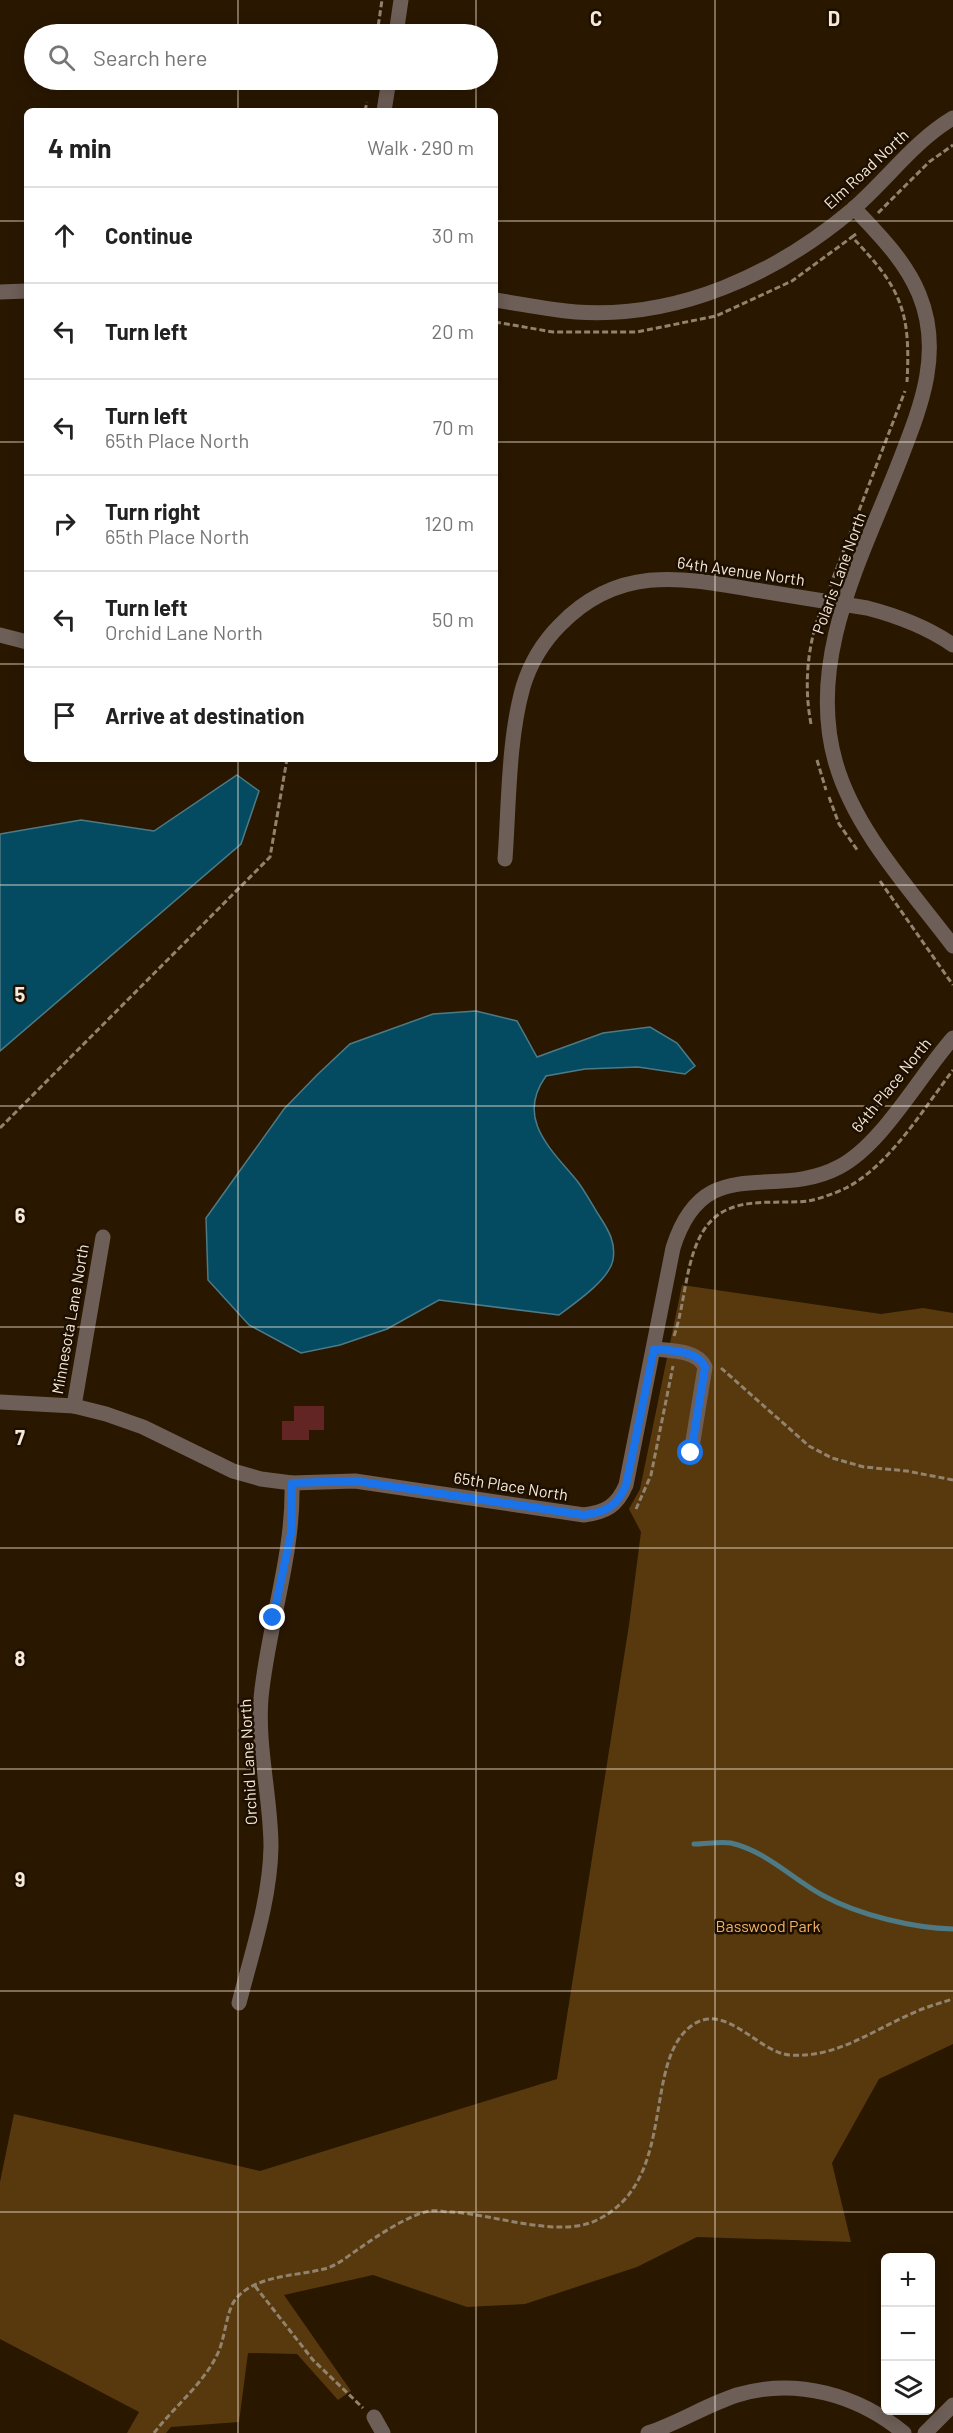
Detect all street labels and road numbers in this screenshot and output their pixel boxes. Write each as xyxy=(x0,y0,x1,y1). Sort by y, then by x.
street label: Elm Road North xyxy=(820,125,912,213)
street label: Polaris Lane North xyxy=(808,509,869,636)
street label: 64th Avenue North xyxy=(676,552,806,589)
street label: 64th Place North xyxy=(847,1034,935,1136)
street label: Minnesota Lane North xyxy=(47,1242,92,1395)
street label: 65th Place North xyxy=(453,1467,570,1504)
street label: Orchid Lane North xyxy=(235,1699,260,1826)

